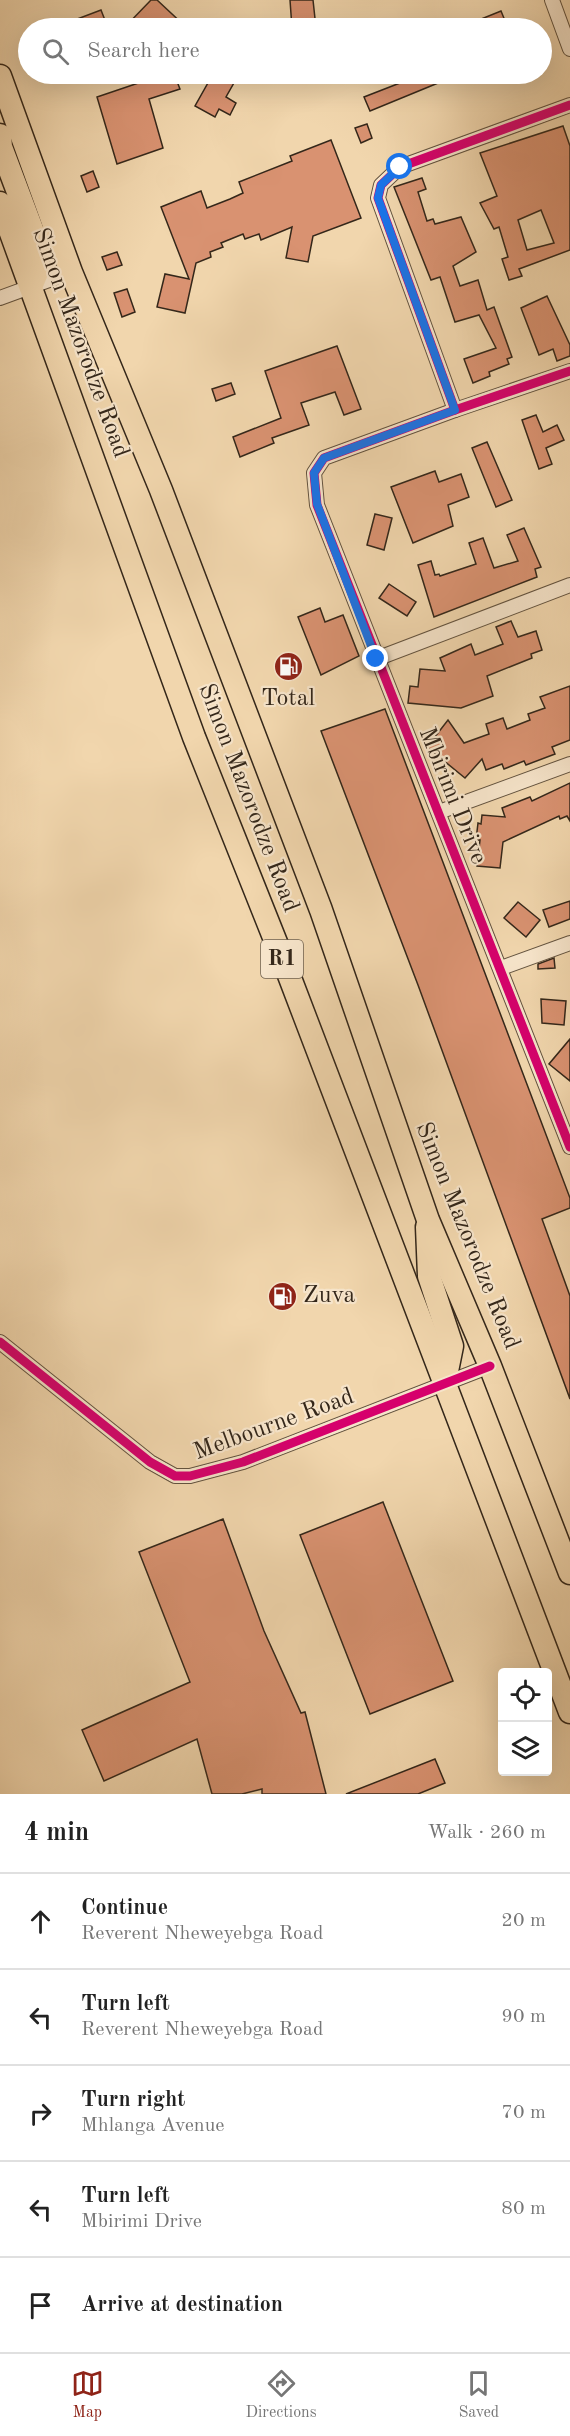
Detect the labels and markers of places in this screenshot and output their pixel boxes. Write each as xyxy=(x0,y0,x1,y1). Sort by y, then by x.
fuel station icon: Total xyxy=(272,650,304,682)
place label: Total xyxy=(261,687,315,711)
fuel station icon: Zuva xyxy=(266,1280,298,1312)
place label: Zuva xyxy=(303,1284,355,1308)

